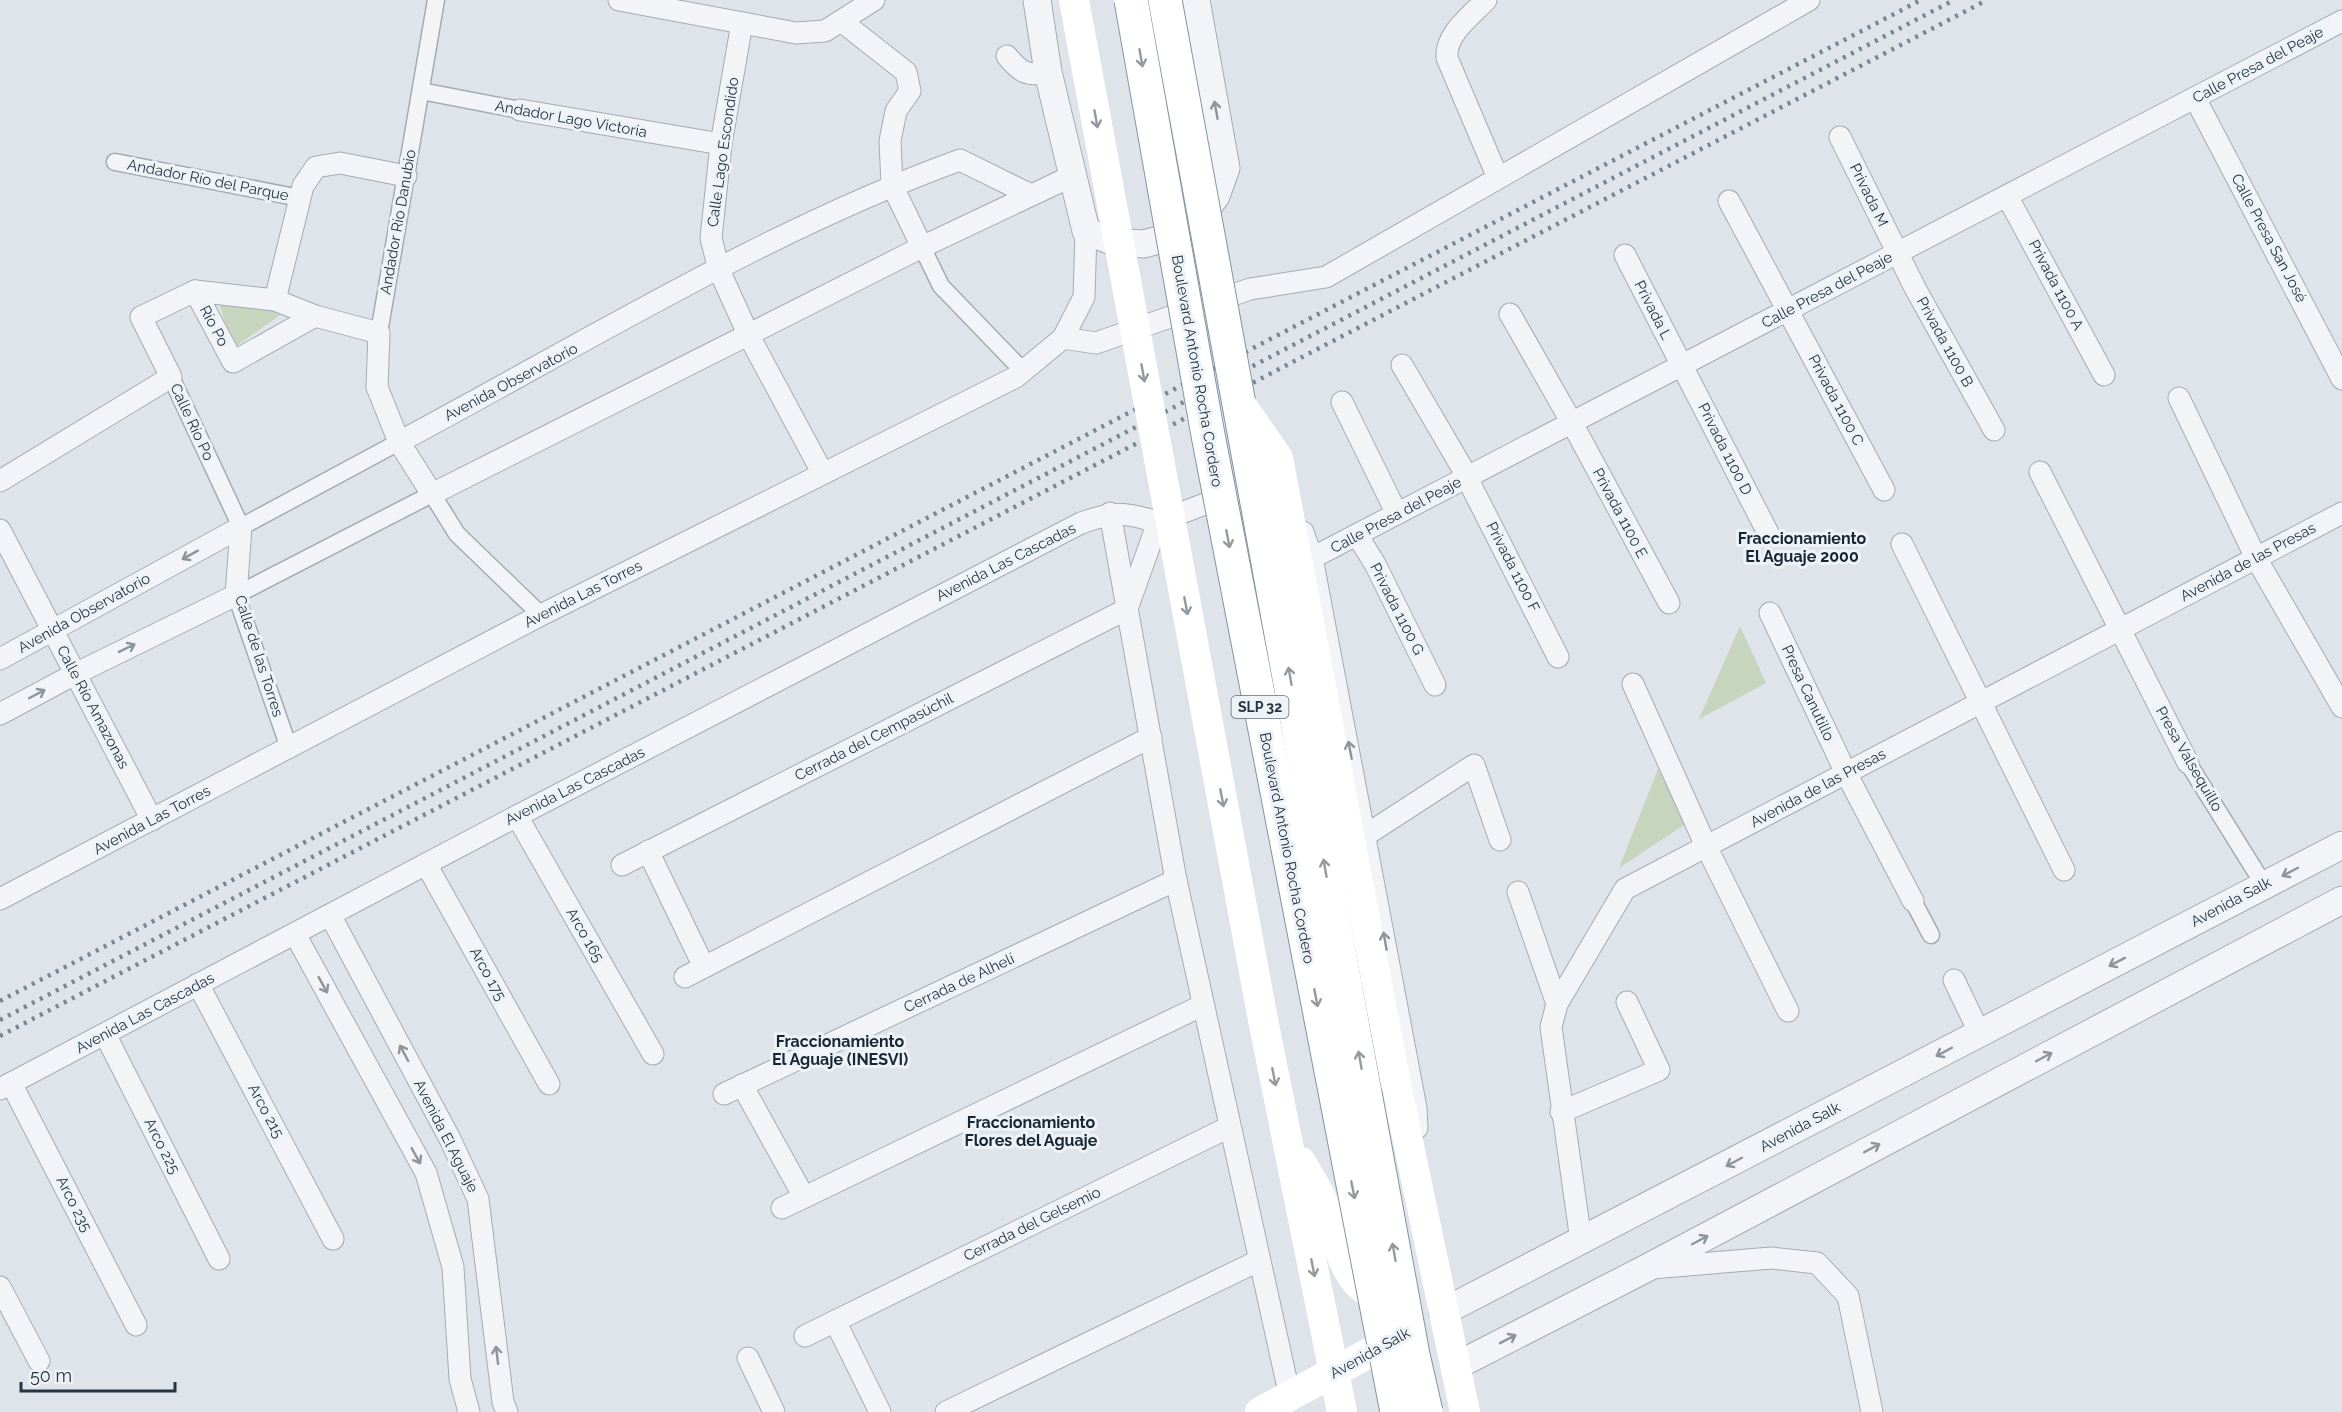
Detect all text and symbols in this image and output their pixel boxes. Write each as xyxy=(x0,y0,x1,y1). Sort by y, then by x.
street label: Calle Presa del Peaje xyxy=(2189,23,2327,107)
one-way arrow xyxy=(1136,47,1147,67)
street label: Calle Lago Escondido xyxy=(704,76,742,228)
street label: Andador Lago Victoria xyxy=(494,97,648,141)
one-way arrow xyxy=(1210,101,1221,120)
one-way arrow xyxy=(1091,109,1102,129)
street label: Andador Río Danubio xyxy=(376,148,420,296)
street label: Andador Río del Parque xyxy=(126,156,290,205)
street label: Privada M xyxy=(1846,160,1892,230)
street label: Calle Presa San José xyxy=(2227,171,2311,306)
street label: Privada 1100 A xyxy=(2025,237,2087,333)
street label: Calle Presa del Peaje xyxy=(1758,248,1896,332)
street label: Boulevard Antonio Rocha Cordero xyxy=(1168,254,1226,489)
street label: Privada L xyxy=(1630,277,1676,343)
street label: Privada 1100 B xyxy=(1913,294,1977,390)
street label: Río Po xyxy=(196,302,232,350)
street label: Avenida Observatorio xyxy=(441,339,581,425)
street label: Privada 1100 C xyxy=(1804,351,1868,449)
one-way arrow xyxy=(1138,363,1149,383)
street label: Calle Río Po xyxy=(166,381,218,464)
street label: Privada 1100 D xyxy=(1694,400,1756,498)
street label: Privada 1100 E xyxy=(1589,465,1651,561)
street label: Calle Presa del Peaje xyxy=(1327,473,1465,557)
street label: Avenida Las Cascadas xyxy=(933,519,1079,605)
street label: Privada 1100 F xyxy=(1483,519,1544,615)
street label: Avenida de las Presas xyxy=(2177,519,2319,605)
one-way arrow xyxy=(1223,529,1234,548)
district label: Fraccionamiento El Aguaje 2000 xyxy=(1738,529,1867,566)
one-way arrow xyxy=(182,549,199,561)
street label: Avenida Las Torres xyxy=(521,557,645,631)
street label: Privada 1100 G xyxy=(1366,560,1428,658)
street label: Avenida Observatorio xyxy=(15,569,153,657)
street label: Calle de las Torres xyxy=(231,593,287,719)
one-way arrow xyxy=(1181,596,1192,616)
street label: Calle Río Amazonas xyxy=(53,642,133,772)
one-way arrow xyxy=(118,642,136,653)
street label: Presa Canutillo xyxy=(1778,642,1838,744)
one-way arrow xyxy=(1284,667,1295,686)
one-way arrow xyxy=(28,688,46,699)
street label: Cerrada del Cempasúchil xyxy=(792,689,957,785)
road number: SLP 32 xyxy=(1232,696,1288,718)
street label: Presa Valsequillo xyxy=(2152,703,2226,815)
street label: Boulevard Antonio Rocha Cordero xyxy=(1256,731,1318,965)
one-way arrow xyxy=(1344,740,1355,760)
street label: Avenida Las Cascadas xyxy=(502,743,648,829)
street label: Avenida de las Presas xyxy=(1747,745,1889,831)
street label: Avenida Las Torres xyxy=(90,782,214,858)
one-way arrow xyxy=(1216,788,1227,807)
one-way arrow xyxy=(1319,859,1330,878)
one-way arrow xyxy=(2282,866,2299,878)
street label: Avenida Salk xyxy=(2188,873,2274,931)
street label: Arco 165 xyxy=(562,905,608,965)
one-way arrow xyxy=(1379,932,1390,952)
street label: Arco 175 xyxy=(466,944,510,1004)
street label: Cerrada de Alhelí xyxy=(901,949,1018,1016)
one-way arrow xyxy=(2109,956,2126,968)
street label: Avenida Las Cascadas xyxy=(73,969,217,1057)
one-way arrow xyxy=(317,976,329,993)
one-way arrow xyxy=(1311,988,1322,1008)
district label: Fraccionamiento El Aguaje (INESVI) xyxy=(772,1032,908,1069)
one-way arrow xyxy=(398,1044,409,1062)
one-way arrow xyxy=(1936,1047,1954,1058)
one-way arrow xyxy=(1354,1050,1365,1070)
one-way arrow xyxy=(2035,1051,2053,1062)
one-way arrow xyxy=(1269,1067,1281,1086)
street label: Avenida El Aguaje xyxy=(410,1077,482,1196)
street label: Arco 215 xyxy=(244,1081,288,1141)
street label: Avenida Salk xyxy=(1757,1098,1843,1156)
district label: Fraccionamiento Flores del Aguaje xyxy=(965,1113,1098,1150)
street label: Arco 225 xyxy=(140,1115,184,1177)
one-way arrow xyxy=(1863,1142,1881,1153)
one-way arrow xyxy=(410,1147,422,1164)
one-way arrow xyxy=(1725,1156,1743,1168)
street label: Arco 235 xyxy=(52,1173,96,1235)
one-way arrow xyxy=(1348,1180,1359,1199)
street label: Cerrada del Gelsemio xyxy=(960,1183,1104,1265)
one-way arrow xyxy=(1691,1234,1708,1246)
one-way arrow xyxy=(1389,1242,1400,1262)
one-way arrow xyxy=(1308,1258,1319,1277)
street label: Avenida Salk xyxy=(1327,1324,1413,1382)
one-way arrow xyxy=(1499,1333,1516,1345)
one-way arrow xyxy=(492,1345,503,1365)
scale bar xyxy=(21,1355,176,1393)
text: 50 m xyxy=(30,1365,72,1386)

